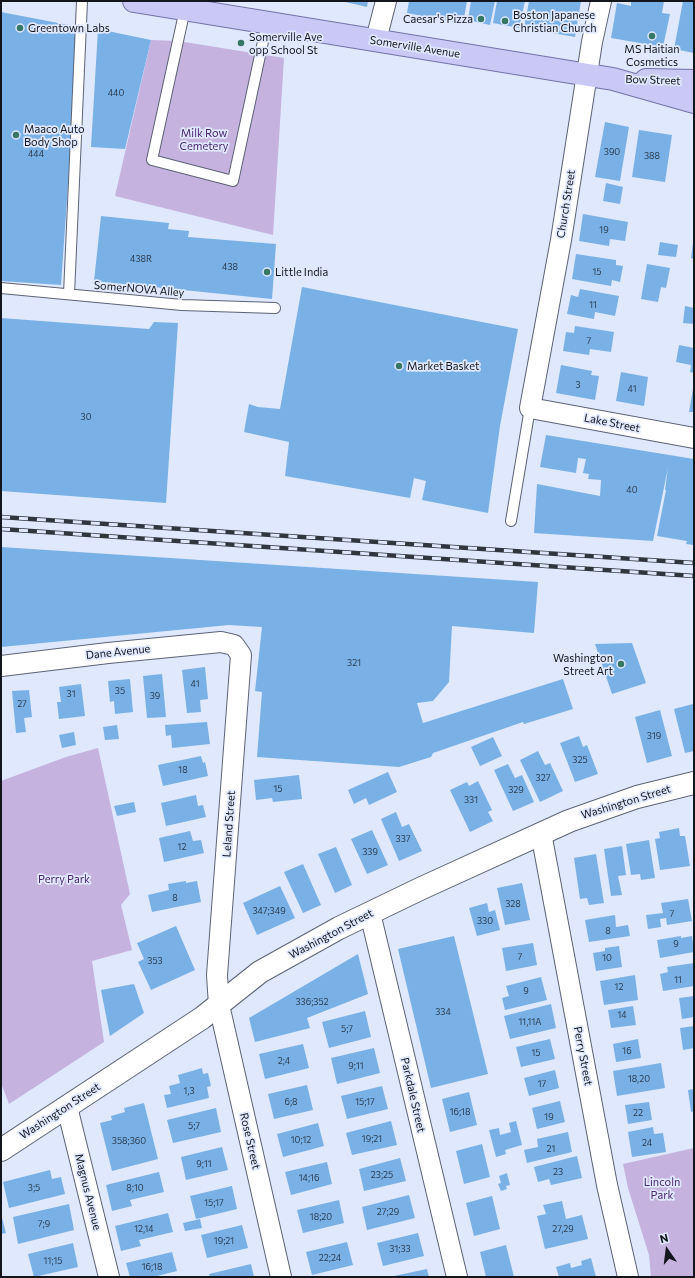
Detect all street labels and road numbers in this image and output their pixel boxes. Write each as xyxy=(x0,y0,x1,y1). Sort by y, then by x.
street label: Somerville Avenue xyxy=(369,33,461,61)
street label: Bow Street xyxy=(625,72,681,88)
street label: Church Street xyxy=(554,169,578,239)
street label: SomerNOVA Alley xyxy=(93,278,185,300)
street label: Lake Street xyxy=(583,411,641,435)
street label: Dane Avenue xyxy=(85,642,151,662)
street label: Washington Street xyxy=(579,782,673,822)
street label: Leland Street xyxy=(220,790,238,858)
street label: Washington Street xyxy=(287,906,375,962)
street label: Perry Street xyxy=(571,1025,595,1087)
street label: Parkdale Street xyxy=(398,1056,428,1134)
street label: Washington Street xyxy=(17,1080,103,1142)
street label: Rose Street xyxy=(237,1112,263,1170)
street label: Magnus Avenue xyxy=(72,1152,104,1232)

